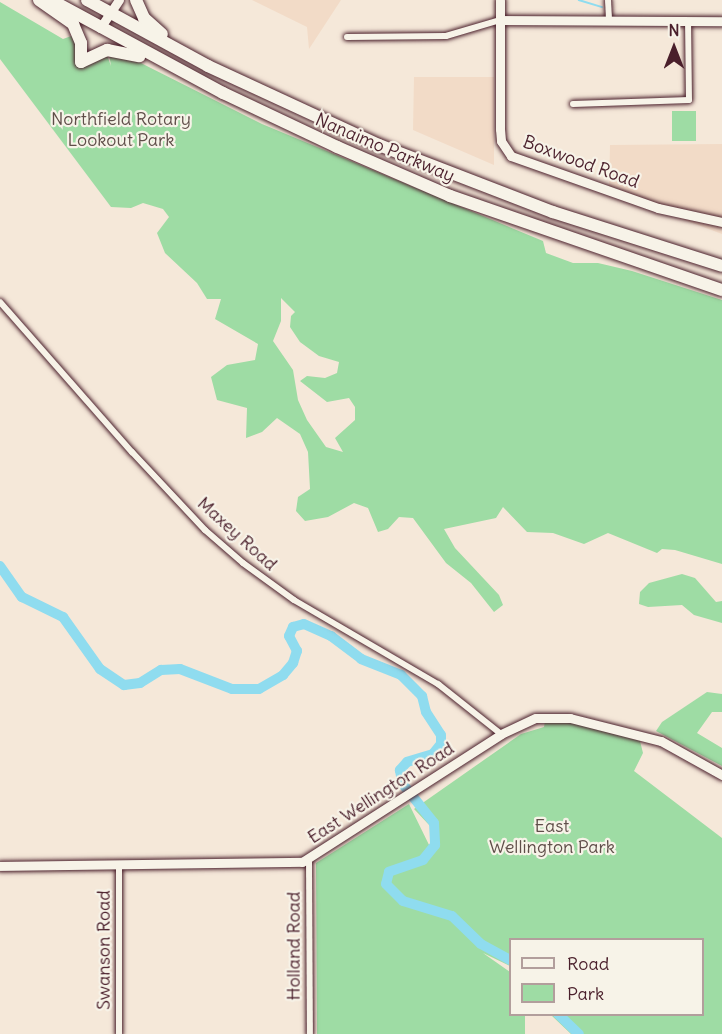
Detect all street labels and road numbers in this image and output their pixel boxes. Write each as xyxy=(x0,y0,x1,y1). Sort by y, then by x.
street label: Nanaimo Parkway xyxy=(312,109,458,187)
street label: Boxwood Road xyxy=(520,131,642,193)
street label: Maxey Road xyxy=(193,493,281,575)
street label: East Wellington Road xyxy=(304,738,458,848)
street label: Swanson Road xyxy=(93,890,115,1010)
street label: Holland Road xyxy=(283,892,305,1000)

